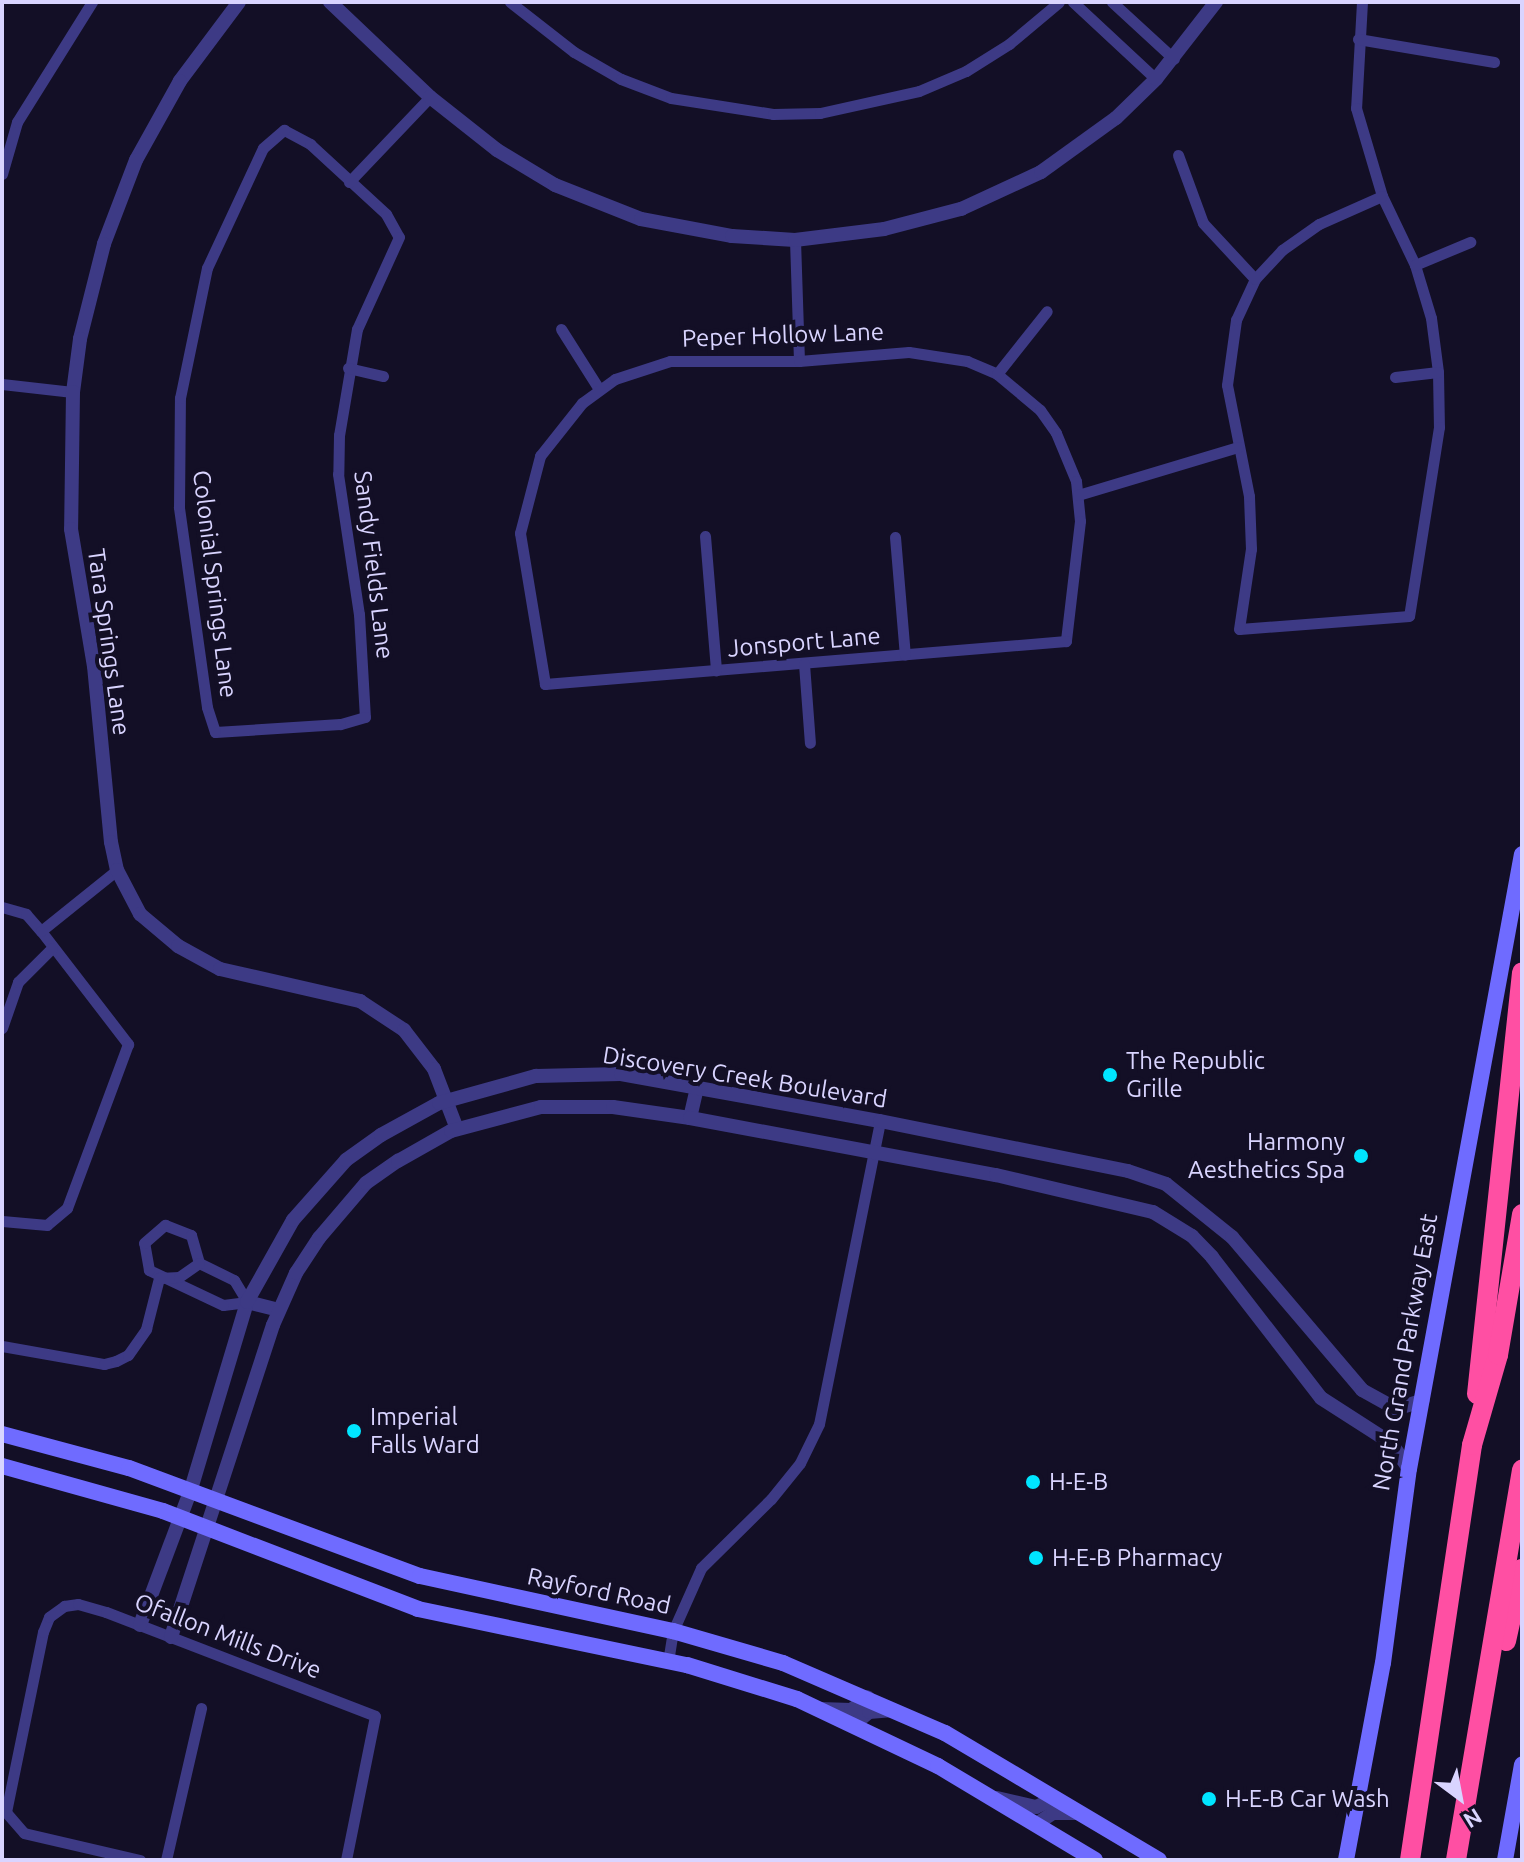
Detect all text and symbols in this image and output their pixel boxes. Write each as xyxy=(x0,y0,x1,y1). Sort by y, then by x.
street label: Peper Hollow Lane xyxy=(682,317,884,353)
street label: Colonial Springs Lane xyxy=(187,468,243,700)
street label: Sandy Fields Lane xyxy=(348,469,400,661)
street label: Tara Springs Lane xyxy=(82,547,136,737)
street label: Jonsport Lane xyxy=(726,621,882,663)
street label: Discovery Creek Boulevard xyxy=(601,1040,889,1114)
place label: The Republic Grille xyxy=(1126,1047,1265,1103)
marker: The Republic Grille xyxy=(1101,1066,1119,1084)
place label: Harmony Aesthetics Spa xyxy=(1188,1128,1345,1184)
marker: Harmony Aesthetics Spa xyxy=(1352,1147,1370,1165)
street label: North Grand Parkway East xyxy=(1366,1211,1444,1493)
place label: Imperial Falls Ward xyxy=(370,1403,480,1459)
marker: Imperial Falls Ward xyxy=(345,1422,363,1440)
place label: H-E-B xyxy=(1049,1468,1108,1496)
marker: H-E-B xyxy=(1024,1473,1042,1491)
place label: H-E-B Pharmacy xyxy=(1052,1544,1222,1572)
marker: H-E-B Pharmacy xyxy=(1027,1549,1045,1567)
street label: Rayford Road xyxy=(525,1562,673,1620)
street label: Ofallon Mills Drive xyxy=(131,1587,325,1685)
north arrow xyxy=(1420,1758,1500,1838)
place label: H-E-B Car Wash xyxy=(1225,1785,1390,1813)
marker: H-E-B Car Wash xyxy=(1200,1790,1218,1808)
text: N xyxy=(1459,1804,1487,1834)

